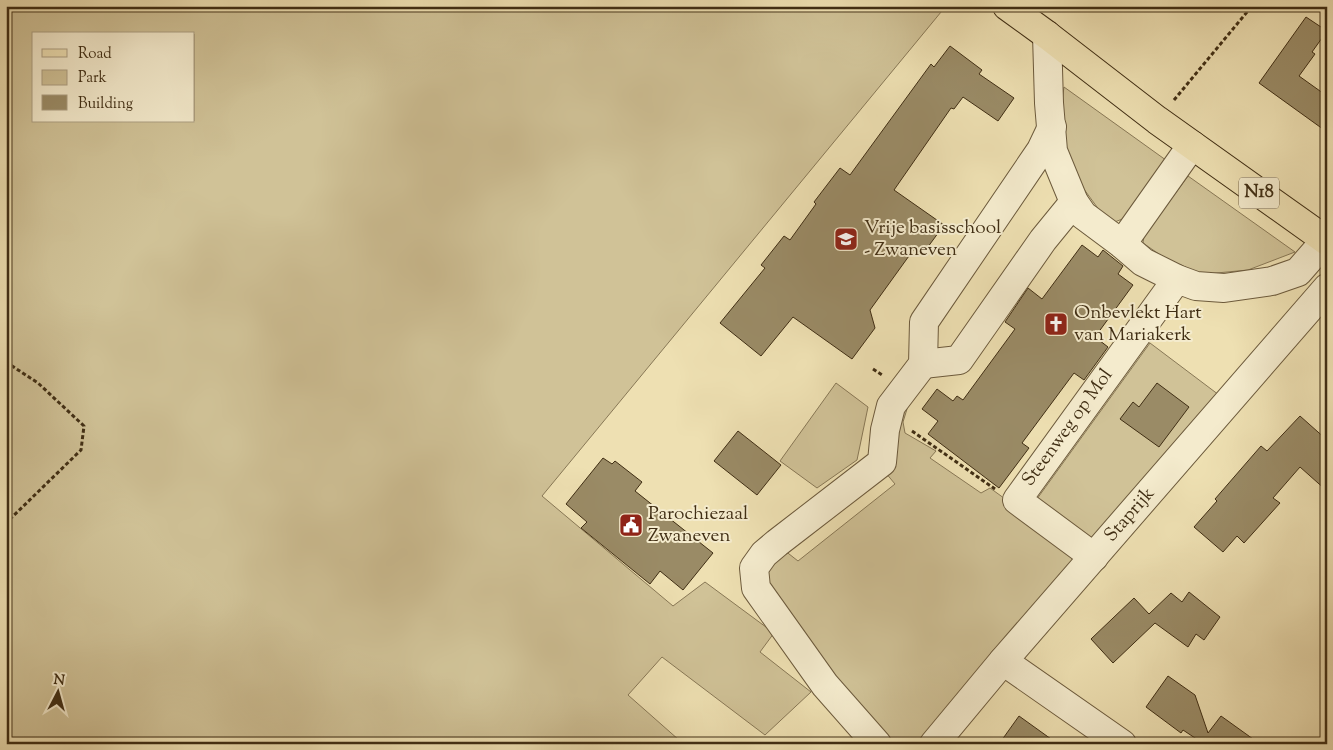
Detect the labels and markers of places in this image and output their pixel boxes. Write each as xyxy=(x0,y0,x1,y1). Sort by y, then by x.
place label: Vrije basisschool - Zwaneven xyxy=(864,215,1001,264)
school or university icon: Vrije basisschool - Zwaneven xyxy=(833,226,859,252)
place label: Onbevlekt Hart van Mariakerk xyxy=(1074,300,1202,349)
church icon: Onbevlekt Hart van Mariakerk xyxy=(1043,311,1069,337)
place label: Parochiezaal Zwaneven xyxy=(648,501,748,550)
public building icon: Parochiezaal Zwaneven xyxy=(618,512,644,538)

